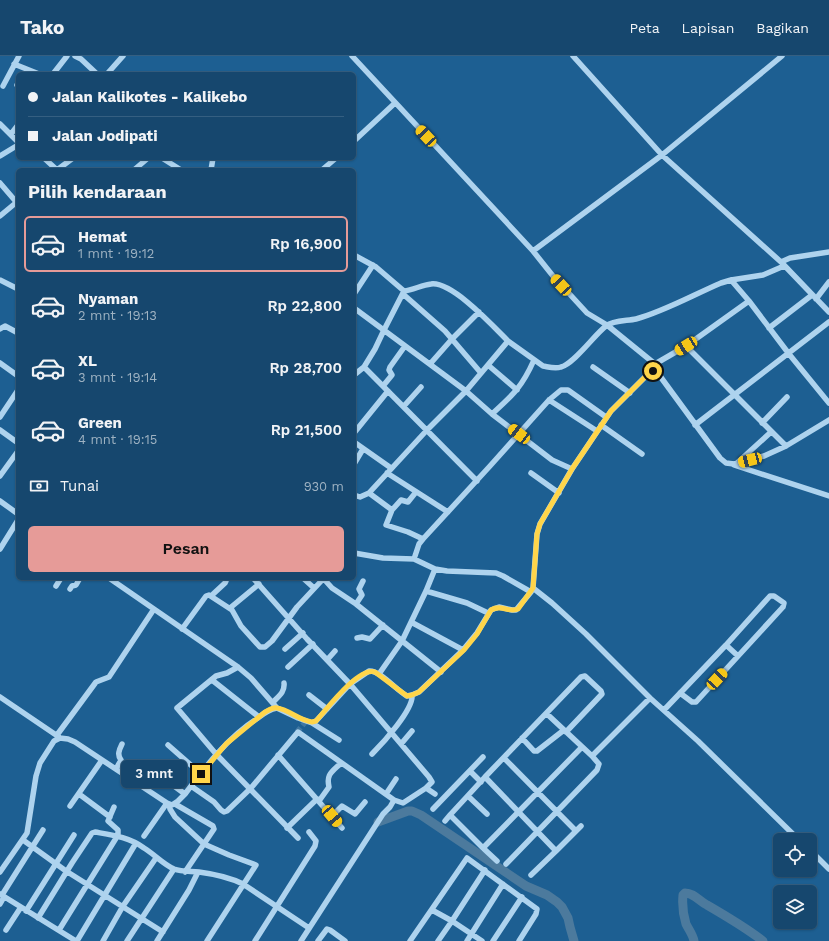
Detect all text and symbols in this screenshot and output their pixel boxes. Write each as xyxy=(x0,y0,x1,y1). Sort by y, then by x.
text: Tako xyxy=(20,16,64,39)
text: Peta xyxy=(630,20,660,36)
text: Lapisan xyxy=(682,20,734,36)
text: Bagikan xyxy=(756,20,809,36)
text: Jalan Kalikotes - Kalikebo xyxy=(52,88,247,106)
car xyxy=(413,123,439,149)
text: Jalan Jodipati xyxy=(52,127,158,145)
text: Pilih kendaraan xyxy=(28,181,167,202)
icon: car xyxy=(30,226,66,262)
text: Hemat xyxy=(78,228,127,246)
text: Rp 16,900 xyxy=(270,235,342,253)
text: 1 mnt · 19:12 xyxy=(78,246,154,261)
car xyxy=(548,272,574,298)
icon: car xyxy=(30,288,66,324)
text: Nyaman xyxy=(78,290,138,308)
text: Rp 22,800 xyxy=(267,297,342,315)
text: 2 mnt · 19:13 xyxy=(78,308,157,323)
car xyxy=(673,335,699,357)
icon: car xyxy=(30,350,66,386)
text: XL xyxy=(78,352,97,370)
text: Rp 28,700 xyxy=(269,359,342,377)
route start xyxy=(644,362,662,380)
text: 3 mnt · 19:14 xyxy=(78,370,157,385)
icon: car xyxy=(30,412,66,448)
text: Green xyxy=(78,414,122,432)
text: Rp 21,500 xyxy=(271,421,342,439)
car xyxy=(506,422,532,446)
text: 4 mnt · 19:15 xyxy=(78,432,157,447)
car xyxy=(737,451,763,469)
icon: cash xyxy=(28,475,50,497)
text: Tunai xyxy=(60,477,99,495)
text: 930 m xyxy=(304,479,344,494)
button: Pesan xyxy=(28,526,344,572)
car xyxy=(704,666,730,692)
callout: 3 mnt xyxy=(121,760,187,788)
route end xyxy=(192,765,210,783)
text: 3 mnt xyxy=(135,766,173,781)
car xyxy=(320,803,344,829)
map controls xyxy=(773,833,817,929)
button: locate xyxy=(773,833,817,877)
button: layers xyxy=(773,885,817,929)

